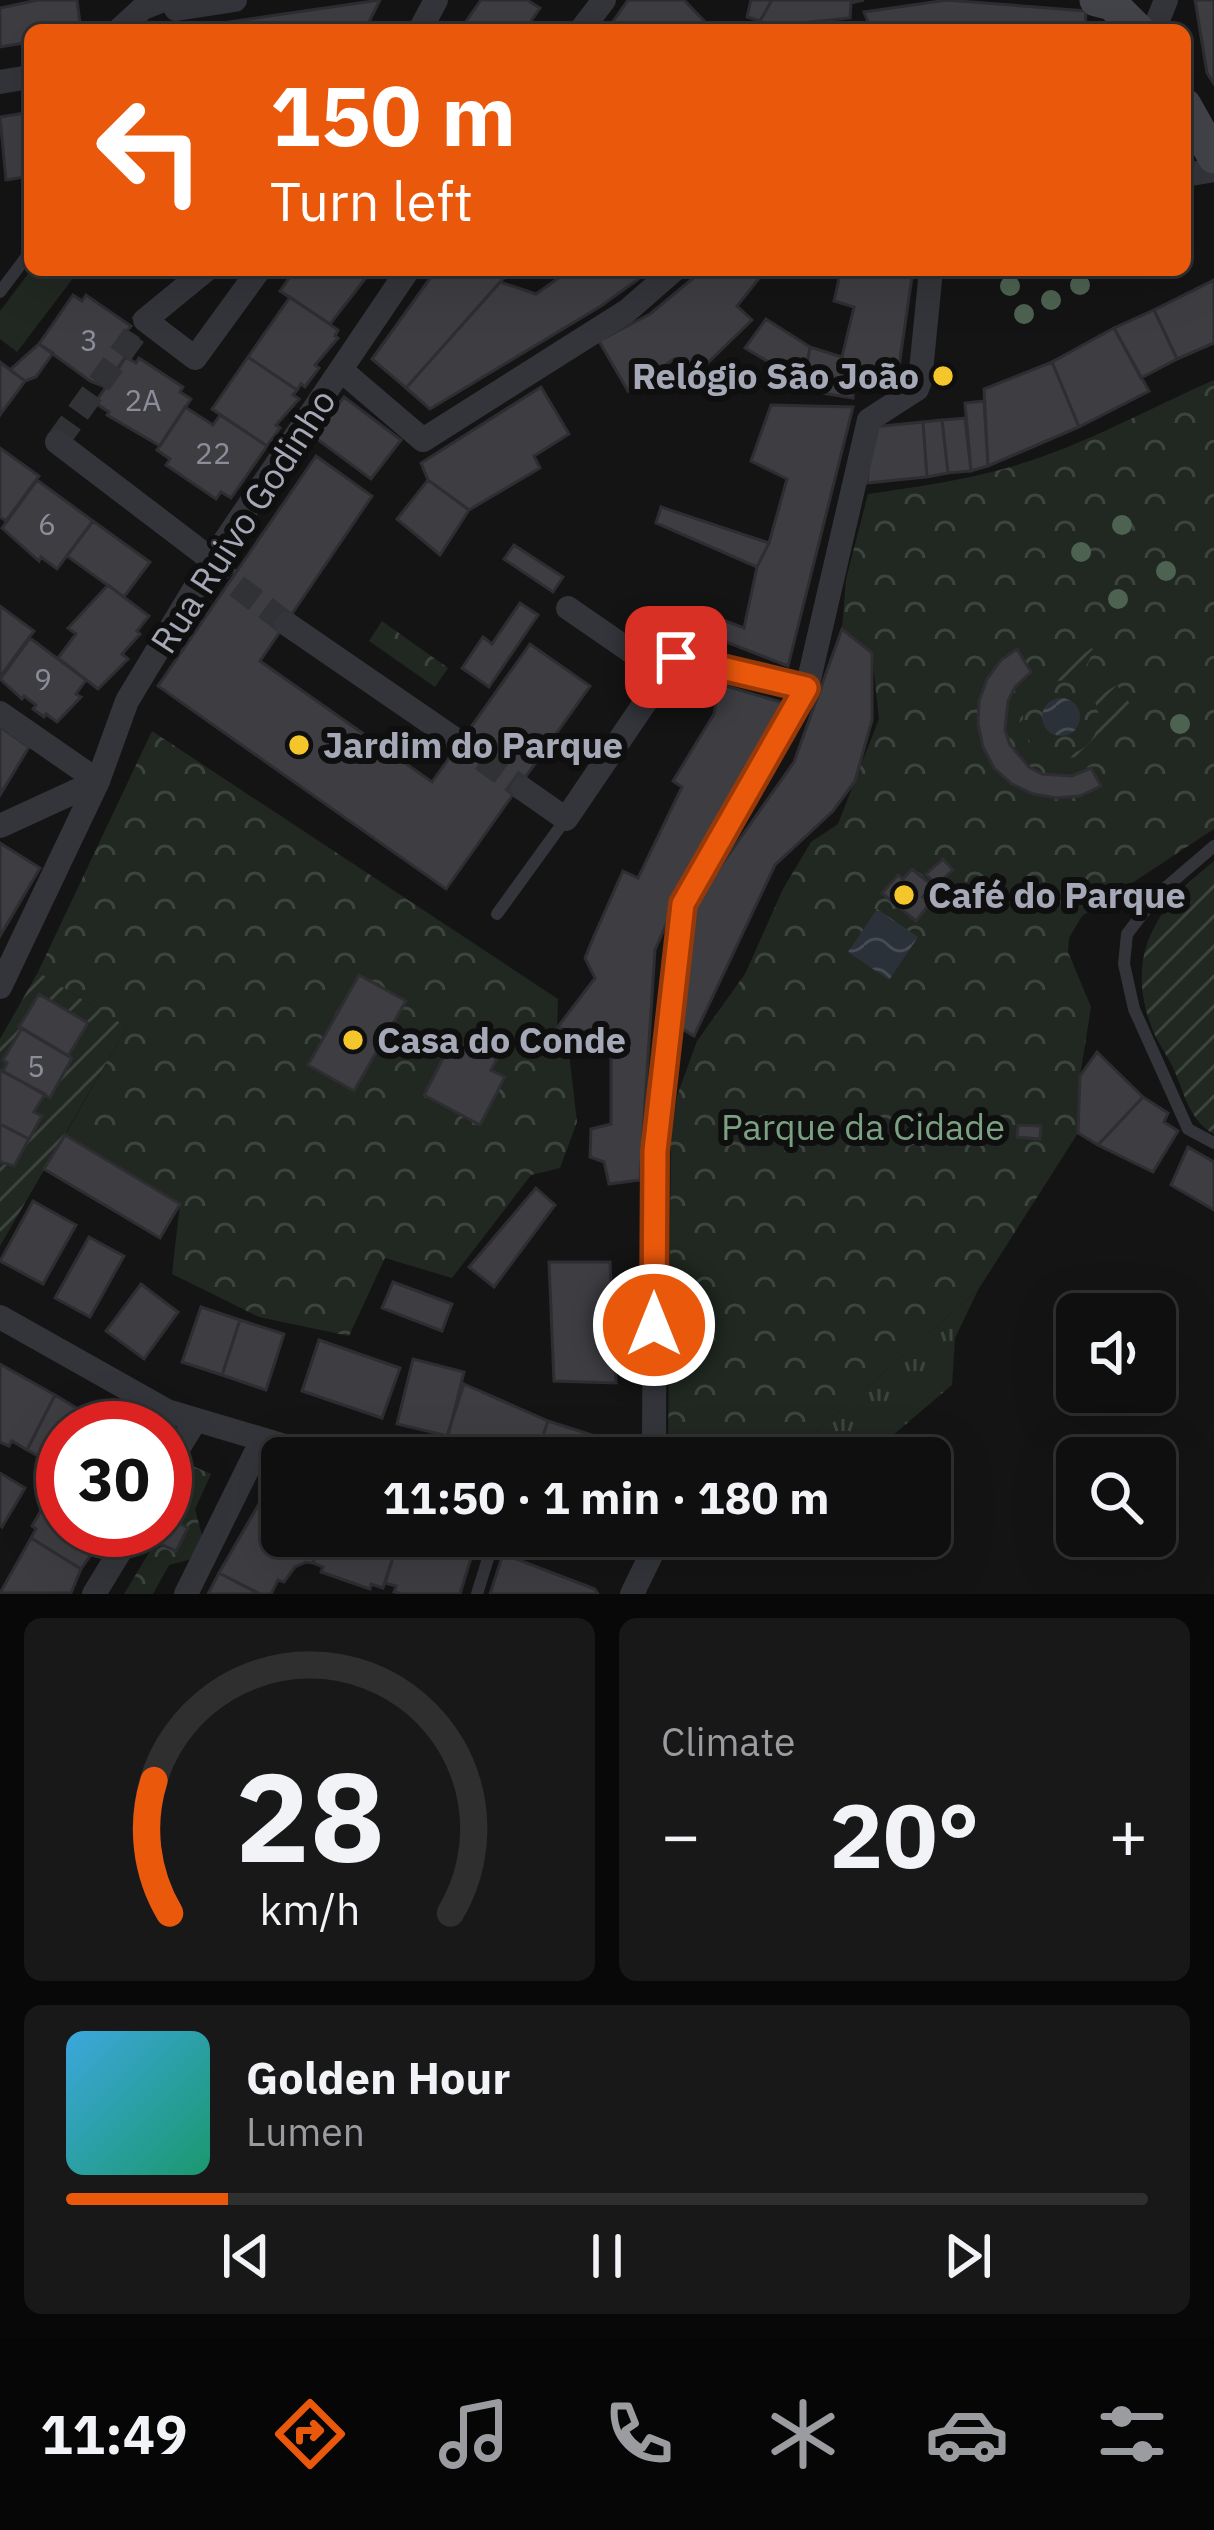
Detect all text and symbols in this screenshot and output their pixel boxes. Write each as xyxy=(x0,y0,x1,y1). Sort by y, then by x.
text: 150 m xyxy=(270,60,516,169)
icon: left xyxy=(72,72,228,228)
text: Turn left xyxy=(270,166,473,236)
house number: 3 xyxy=(80,320,98,359)
place label: Relógio São João xyxy=(632,352,919,399)
marker: Relógio São João xyxy=(930,363,956,389)
house number: 2A xyxy=(124,380,162,419)
street label: Rua Ruivo Godinho xyxy=(140,380,346,662)
house number: 22 xyxy=(195,433,231,472)
house number: 6 xyxy=(38,504,56,543)
pin xyxy=(625,606,727,708)
icon: arrive xyxy=(643,624,709,690)
house number: 9 xyxy=(34,659,52,698)
place label: Jardim do Parque xyxy=(323,721,623,768)
marker: Jardim do Parque xyxy=(286,732,312,758)
place label: Café do Parque xyxy=(928,871,1186,918)
marker: Café do Parque xyxy=(891,882,917,908)
place label: Casa do Conde xyxy=(377,1016,626,1063)
marker: Casa do Conde xyxy=(340,1027,366,1053)
house number: 5 xyxy=(27,1046,45,1085)
park label: Parque da Cidade xyxy=(721,1103,1005,1150)
position arrow xyxy=(591,1262,717,1388)
map controls xyxy=(1056,1293,1176,1557)
button: sound xyxy=(1056,1293,1176,1413)
speed limit sign: 30 xyxy=(36,1401,192,1557)
button: search xyxy=(1056,1437,1176,1557)
text: 11:50 · 1 min · 180 m xyxy=(383,1468,829,1526)
text: Climate xyxy=(661,1716,795,1767)
text: 28 xyxy=(235,1734,384,1896)
text: 20° xyxy=(829,1776,980,1893)
text: − xyxy=(661,1791,701,1877)
text: + xyxy=(1108,1791,1148,1877)
text: km/h xyxy=(259,1880,360,1936)
text: Golden Hour xyxy=(246,2048,510,2106)
text: Lumen xyxy=(246,2106,365,2157)
icon: previous xyxy=(213,2223,279,2289)
icon: pause xyxy=(574,2223,640,2289)
icon: next xyxy=(935,2223,1001,2289)
icon: directions xyxy=(268,2392,352,2476)
icon: music xyxy=(432,2392,516,2476)
icon: phone xyxy=(597,2392,681,2476)
icon: climate xyxy=(761,2392,845,2476)
icon: car xyxy=(925,2392,1009,2476)
icon: filters xyxy=(1090,2392,1174,2476)
text: 11:49 xyxy=(40,2399,188,2469)

